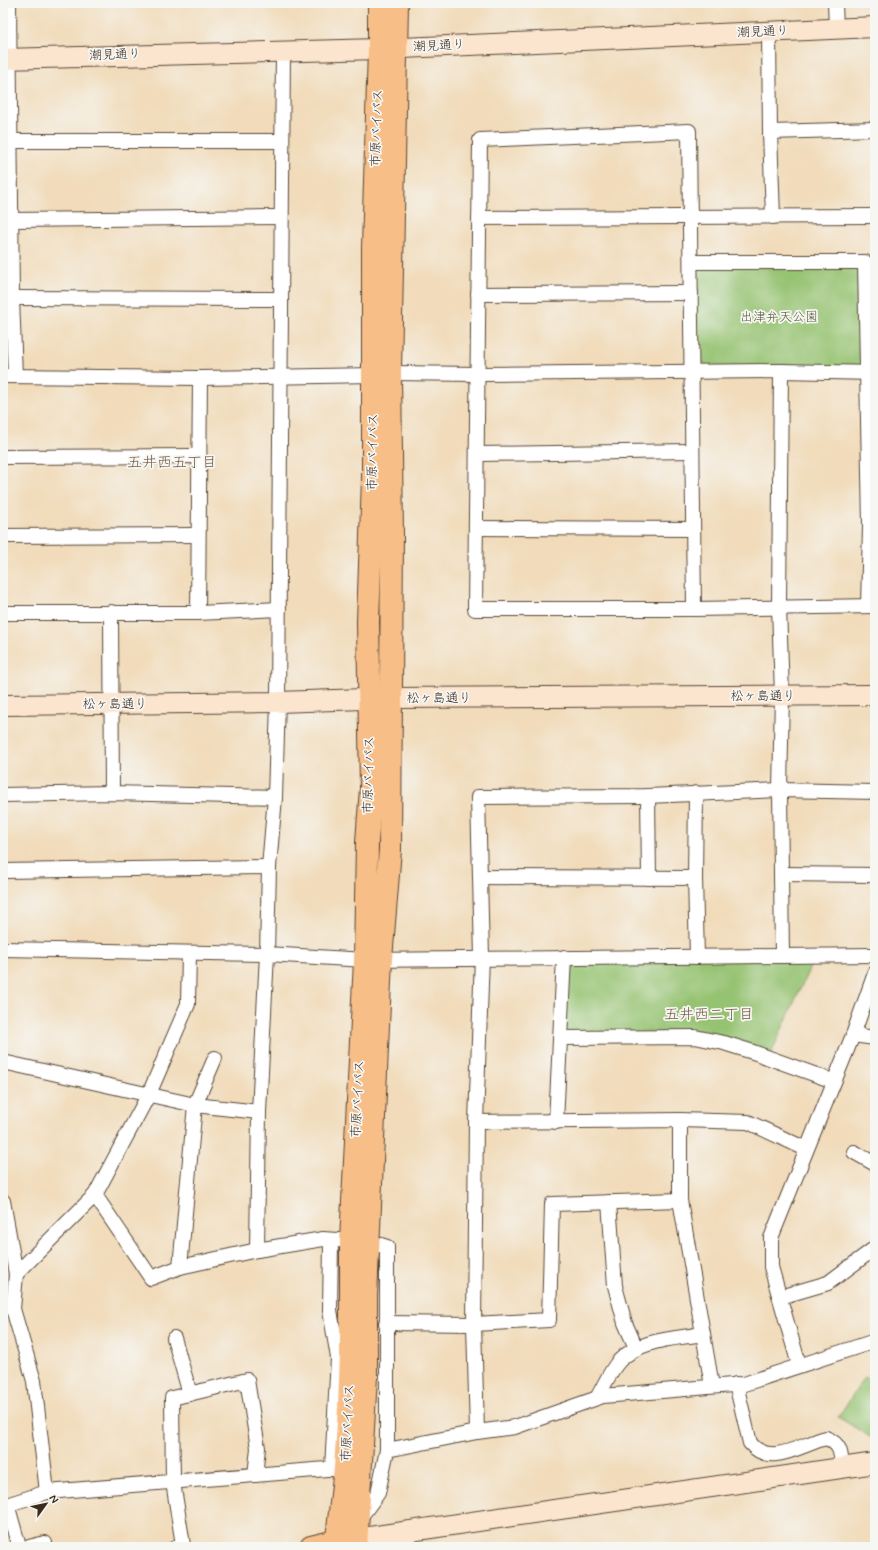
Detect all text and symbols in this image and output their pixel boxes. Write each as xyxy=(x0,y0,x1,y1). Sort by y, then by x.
street label: 潮見通り xyxy=(737,23,789,41)
street label: 潮見通り xyxy=(413,36,465,56)
street label: 潮見通り xyxy=(89,46,141,64)
street label: 市原バイパス xyxy=(367,89,387,167)
park label: 出津弁天公園 xyxy=(740,309,818,326)
street label: 市原バイパス xyxy=(364,413,382,491)
district label: 五井西五丁目 xyxy=(127,453,217,473)
street label: 松ヶ島通り xyxy=(730,688,796,705)
street label: 松ヶ島通り xyxy=(406,690,472,707)
street label: 松ヶ島通り xyxy=(82,696,148,713)
street label: 市原バイパス xyxy=(360,736,378,814)
district label: 五井西二丁目 xyxy=(664,1005,754,1025)
street label: 市原バイパス xyxy=(347,1060,369,1138)
street label: 市原バイパス xyxy=(337,1384,359,1462)
north arrow xyxy=(26,1484,66,1524)
text: N xyxy=(46,1492,61,1506)

